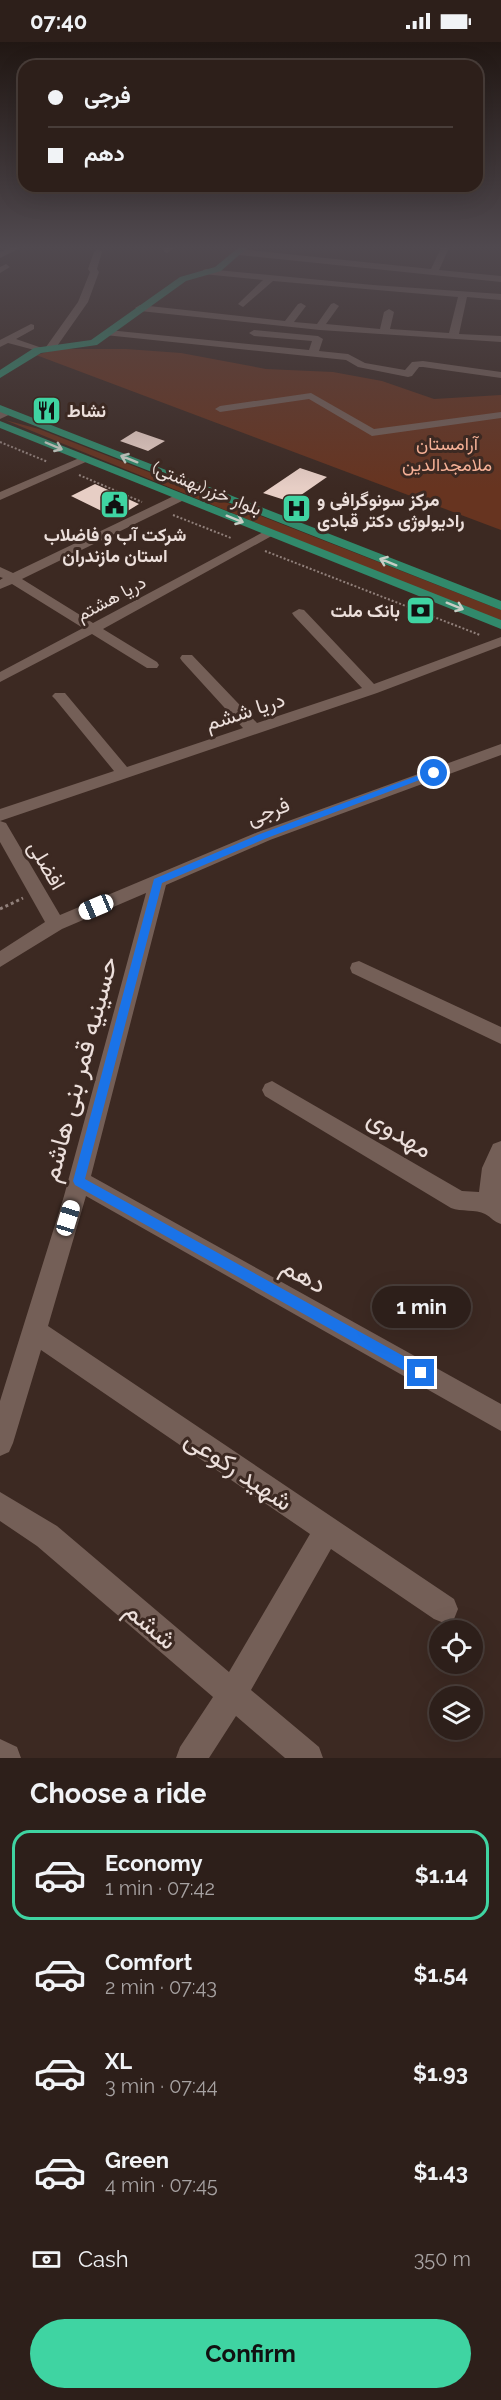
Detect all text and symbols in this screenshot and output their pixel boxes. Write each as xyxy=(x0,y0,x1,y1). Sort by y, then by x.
text: 07:40 xyxy=(30,8,87,34)
text: فرجی xyxy=(84,82,131,108)
text: دهم xyxy=(84,140,125,166)
restaurant icon: نشاط xyxy=(30,394,62,426)
place label: نشاط xyxy=(67,400,106,421)
park label: آرامستان ملامجدالدین xyxy=(402,433,492,476)
one-way arrow xyxy=(44,441,63,452)
one-way arrow xyxy=(120,453,138,464)
street label: بلوار خزر(بهشتی) xyxy=(149,457,265,520)
public building icon: شرکت آب و فاضلاب استان مازندران xyxy=(99,489,131,521)
place label: مركز سونوگرافی و راديولوژی دكتر قبادی xyxy=(317,489,465,532)
hospital icon: مركز سونوگرافی و راديولوژی دكتر قبادی xyxy=(280,493,312,525)
one-way arrow xyxy=(225,514,244,525)
place label: شرکت آب و فاضلاب استان مازندران xyxy=(44,524,186,567)
one-way arrow xyxy=(379,555,398,566)
street label: دریا هشتم xyxy=(73,571,150,627)
bank icon: بانک ملت xyxy=(405,594,437,626)
place label: بانک ملت xyxy=(330,600,400,622)
one-way arrow xyxy=(445,601,464,612)
street label: دریا ششم xyxy=(202,686,289,737)
route start xyxy=(420,759,447,786)
street label: فرجی xyxy=(243,791,293,831)
street label: افضلی xyxy=(23,836,71,894)
car xyxy=(76,892,116,922)
street label: حسینیه قمر بنی هاشم xyxy=(34,953,125,1186)
street label: مهدوی xyxy=(362,1102,438,1165)
car xyxy=(54,1198,82,1238)
street label: دهم xyxy=(275,1250,332,1301)
callout: 1 min xyxy=(372,1286,470,1328)
text: 1 min xyxy=(396,1295,447,1319)
route end xyxy=(407,1359,434,1386)
street label: شهید رکوعی xyxy=(179,1423,299,1518)
street label: ششم xyxy=(117,1595,183,1657)
map controls xyxy=(429,1620,483,1740)
button: locate xyxy=(429,1620,483,1674)
button: layers xyxy=(429,1686,483,1740)
text: Choose a ride xyxy=(30,1778,206,1809)
icon: car xyxy=(33,1848,87,1902)
text: Economy xyxy=(105,1850,203,1876)
text: $1.14 xyxy=(415,1862,468,1888)
text: 1 min · 07:42 xyxy=(105,1876,215,1900)
icon: car xyxy=(33,1947,87,2001)
text: Comfort xyxy=(105,1949,192,1975)
text: $1.54 xyxy=(413,1961,468,1987)
text: 2 min · 07:43 xyxy=(105,1975,217,1999)
icon: car xyxy=(33,2046,87,2100)
text: XL xyxy=(105,2048,132,2074)
text: $1.93 xyxy=(413,2060,468,2086)
text: 3 min · 07:44 xyxy=(105,2074,218,2098)
icon: car xyxy=(33,2145,87,2199)
text: Green xyxy=(105,2147,169,2173)
text: $1.43 xyxy=(413,2159,468,2185)
text: 4 min · 07:45 xyxy=(105,2173,218,2197)
icon: cash xyxy=(30,2243,63,2276)
text: Cash xyxy=(78,2246,129,2272)
text: 350 m xyxy=(414,2247,471,2271)
button: Confirm xyxy=(30,2319,471,2388)

